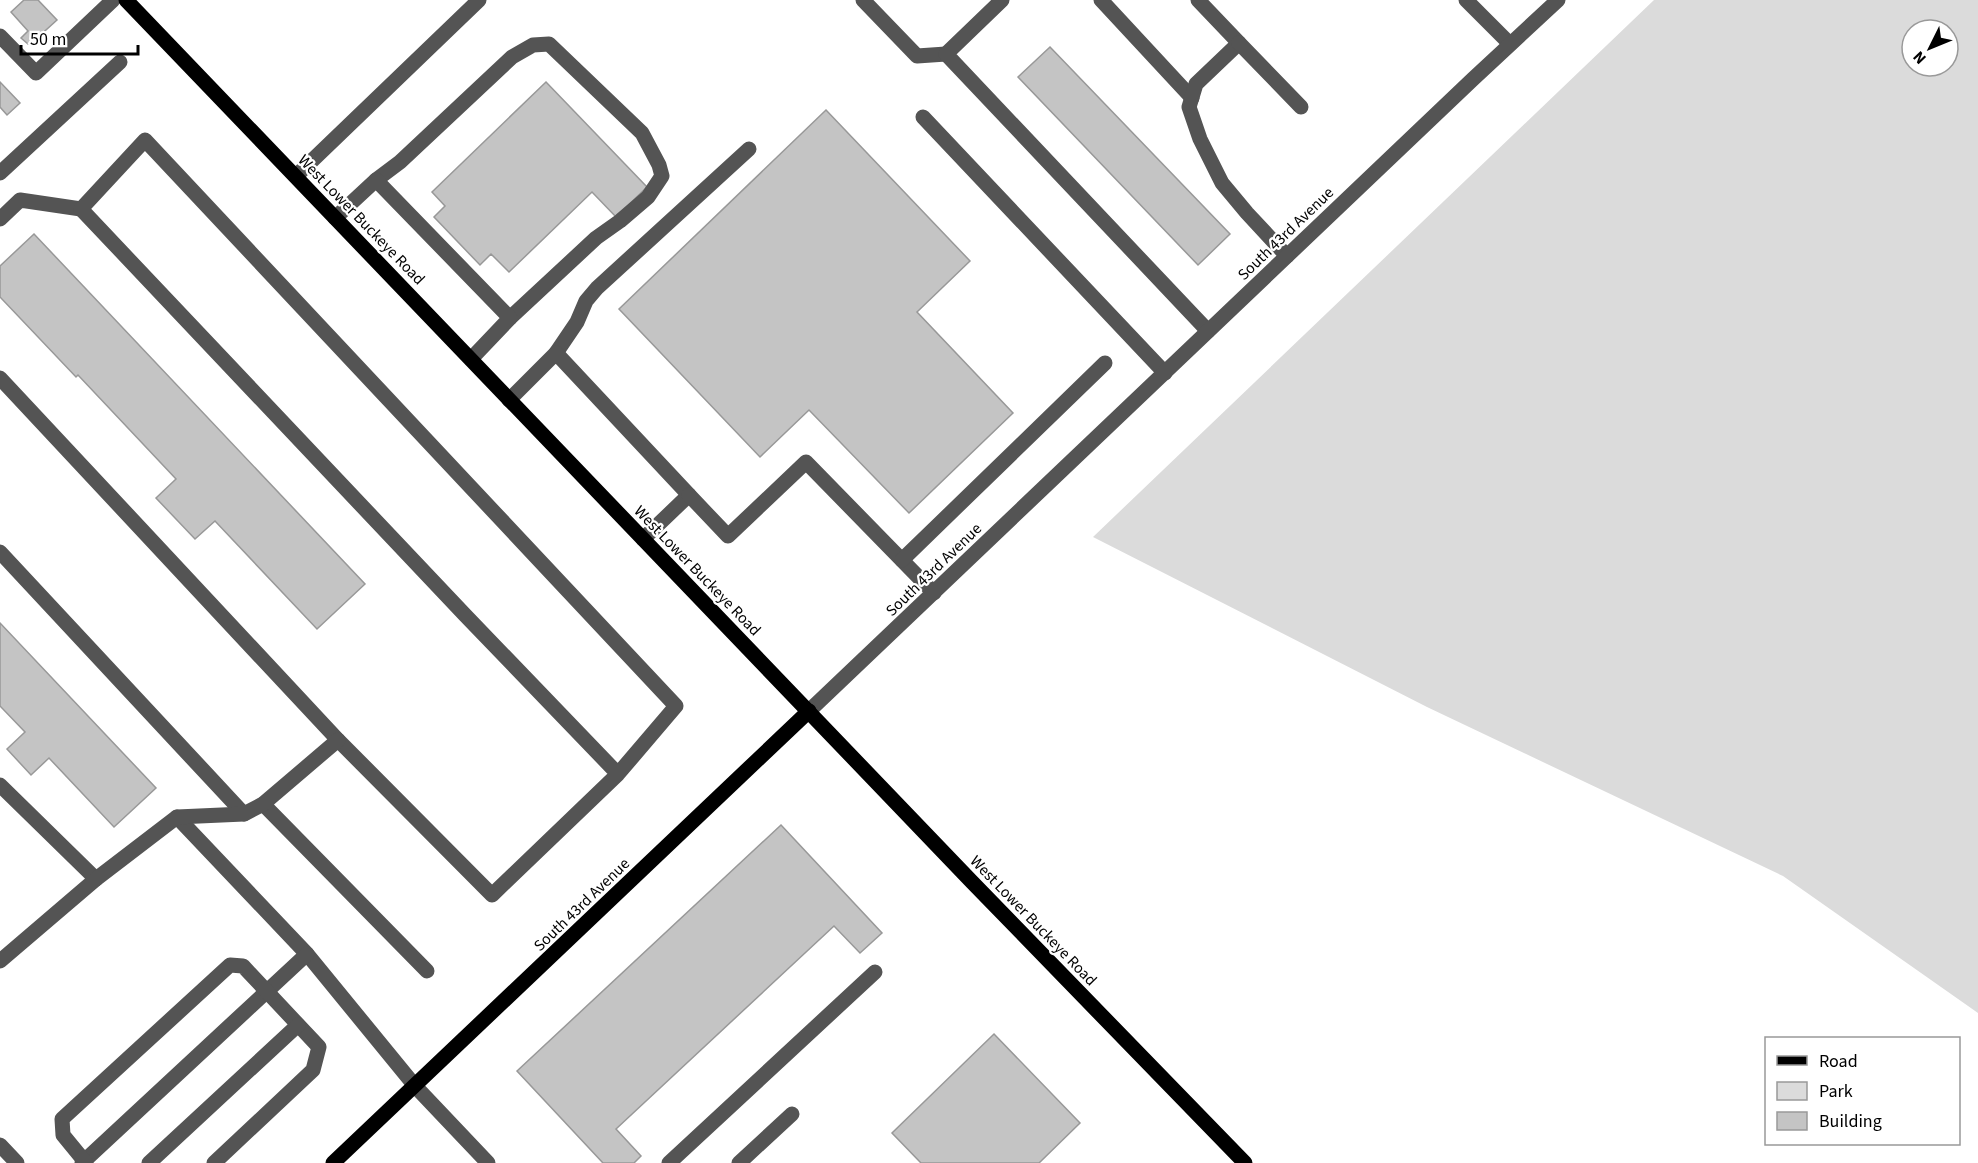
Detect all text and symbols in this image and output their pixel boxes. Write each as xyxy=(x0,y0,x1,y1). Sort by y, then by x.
scale bar xyxy=(21,18,138,56)
north arrow xyxy=(1900,18,1960,78)
text: 50 m xyxy=(30,27,66,52)
text: N xyxy=(1908,46,1931,69)
street label: West Lower Buckeye Road xyxy=(293,150,430,290)
street label: South 43rd Avenue xyxy=(1233,182,1339,285)
street label: West Lower Buckeye Road xyxy=(629,501,766,641)
street label: South 43rd Avenue xyxy=(881,518,987,621)
street label: West Lower Buckeye Road xyxy=(965,851,1102,991)
street label: South 43rd Avenue xyxy=(529,853,635,956)
legend xyxy=(1765,1037,1960,1145)
text: Road xyxy=(1819,1049,1858,1074)
text: Park xyxy=(1819,1079,1853,1104)
text: Building xyxy=(1819,1109,1882,1134)

